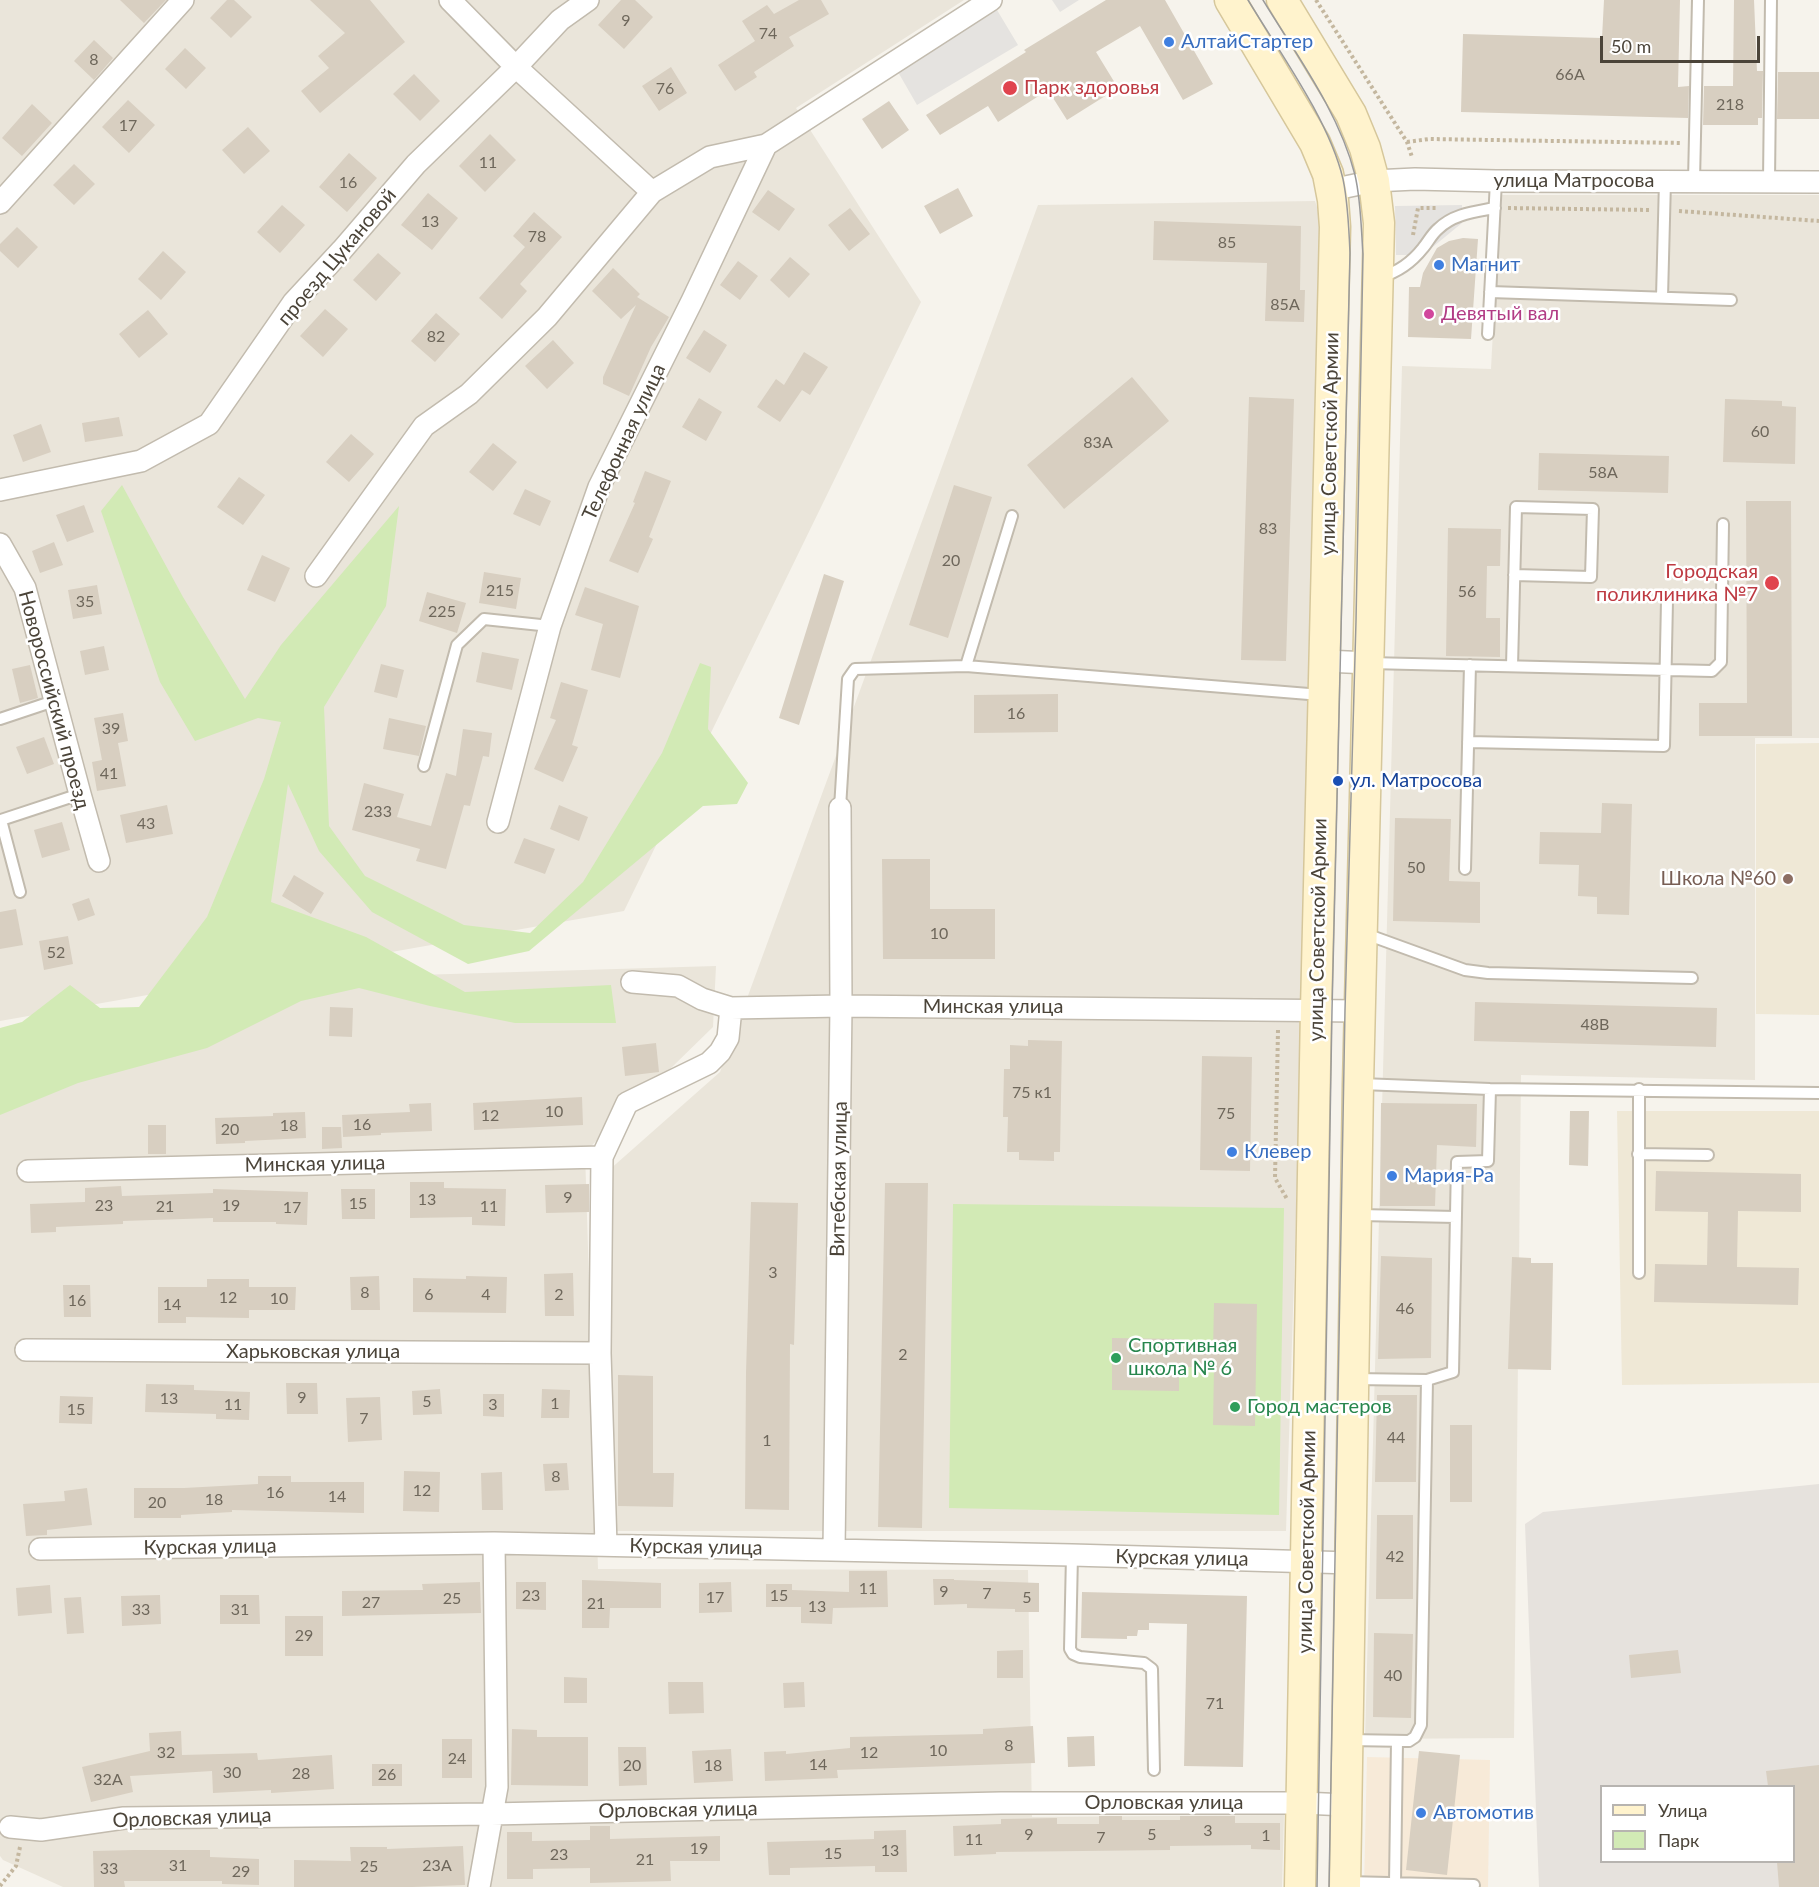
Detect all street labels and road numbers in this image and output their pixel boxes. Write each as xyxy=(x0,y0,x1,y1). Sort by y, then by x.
street label: улица Матросова xyxy=(1494,169,1654,193)
street label: проезд Цукановой xyxy=(273,184,401,330)
street label: улица Советской Армии xyxy=(1316,332,1344,556)
street label: Телефонная улица xyxy=(577,360,671,524)
street label: Новороссийский проезд xyxy=(13,588,95,812)
street label: улица Советской Армии xyxy=(1304,818,1332,1042)
street label: Минская улица xyxy=(923,995,1063,1019)
street label: Витебская улица xyxy=(826,1101,852,1257)
street label: Минская улица xyxy=(244,1151,386,1177)
street label: Харьковская улица xyxy=(226,1340,400,1364)
street label: улица Советской Армии xyxy=(1293,1430,1321,1654)
street label: Курская улица xyxy=(143,1534,277,1560)
street label: Курская улица xyxy=(629,1534,763,1560)
street label: Курская улица xyxy=(1115,1545,1249,1571)
street label: Орловская улица xyxy=(1084,1791,1244,1815)
street label: Орловская улица xyxy=(598,1797,758,1823)
street label: Орловская улица xyxy=(112,1803,272,1833)

